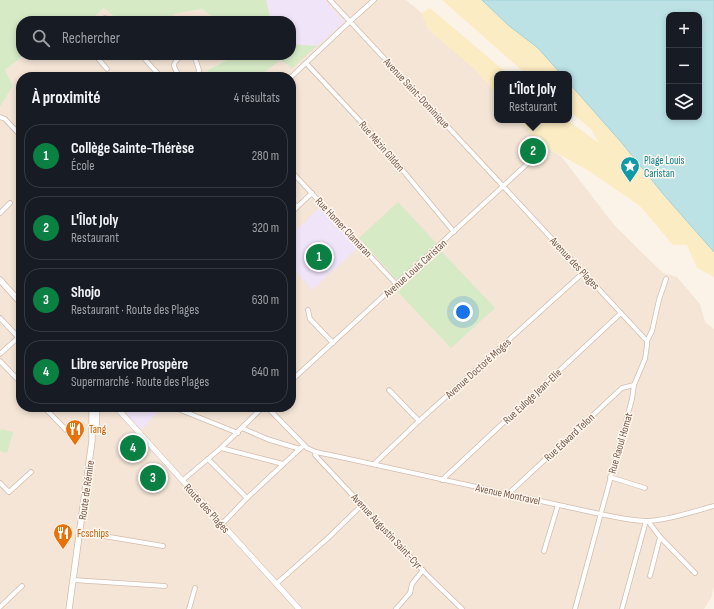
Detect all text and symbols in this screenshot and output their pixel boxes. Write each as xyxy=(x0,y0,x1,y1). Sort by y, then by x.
map controls xyxy=(666,12,702,120)
button: + xyxy=(666,12,702,48)
search box xyxy=(16,16,296,60)
icon: search xyxy=(30,27,52,49)
text: Rechercher xyxy=(62,29,120,48)
button: − xyxy=(666,48,702,84)
street label: Avenue Saint-Dominique xyxy=(380,55,453,131)
popup xyxy=(494,71,572,123)
text: L'Îlot Joly xyxy=(509,80,556,99)
button: layers xyxy=(666,84,702,120)
text: À proximité xyxy=(32,88,100,108)
text: 4 résultats xyxy=(234,90,280,106)
text: Restaurant xyxy=(509,99,557,115)
street label: Rue Mézin Gildon xyxy=(356,118,407,174)
pin: 2 xyxy=(520,136,546,166)
text: Collège Sainte-Thérèse xyxy=(71,139,194,158)
text: 1 xyxy=(43,148,49,164)
text: 280 m xyxy=(252,148,279,164)
place label: Plage Louis Caristan xyxy=(644,154,685,180)
place icon: Plage Louis Caristan xyxy=(619,155,641,183)
text: École xyxy=(71,158,94,174)
street label: Rue Homer Clamaran xyxy=(313,195,375,260)
text: L'Îlot Joly xyxy=(71,211,118,230)
text: 2 xyxy=(43,220,49,236)
text: 320 m xyxy=(252,220,279,236)
text: Restaurant xyxy=(71,230,119,246)
street label: Avenue des Plages xyxy=(546,234,602,292)
street label: Avenue Louis Caristan xyxy=(380,236,450,301)
pin: 1 xyxy=(306,242,332,272)
text: Shojo xyxy=(71,283,101,302)
text: 3 xyxy=(43,292,49,308)
text: 630 m xyxy=(252,292,279,308)
text: Restaurant · Route des Plages xyxy=(71,302,199,318)
your location xyxy=(453,302,473,322)
street label: Avenue Doctoré Moges xyxy=(442,336,514,402)
text: Libre service Prospère xyxy=(71,355,188,374)
text: 4 xyxy=(43,364,49,380)
text: 640 m xyxy=(251,364,279,380)
street label: Rue Euloge Jean-Elie xyxy=(500,366,564,427)
text: Supermarché · Route des Plages xyxy=(71,374,209,390)
street label: Rue Edward Telon xyxy=(542,411,597,464)
street label: Rue Raoul Homat xyxy=(606,411,636,475)
restaurant icon: Tang xyxy=(64,418,86,446)
place label: Tang xyxy=(89,423,107,436)
pin: 4 xyxy=(120,433,146,463)
street label: Route de Rémire xyxy=(76,459,97,521)
pin: 3 xyxy=(140,463,166,493)
street label: Route des Plages xyxy=(181,481,232,536)
street label: Avenue Montravel xyxy=(473,481,541,508)
street label: Avenue Augustin Saint-Cyr xyxy=(348,490,425,572)
restaurant icon: Fcschips xyxy=(52,522,74,550)
place label: Fcschips xyxy=(77,527,109,540)

